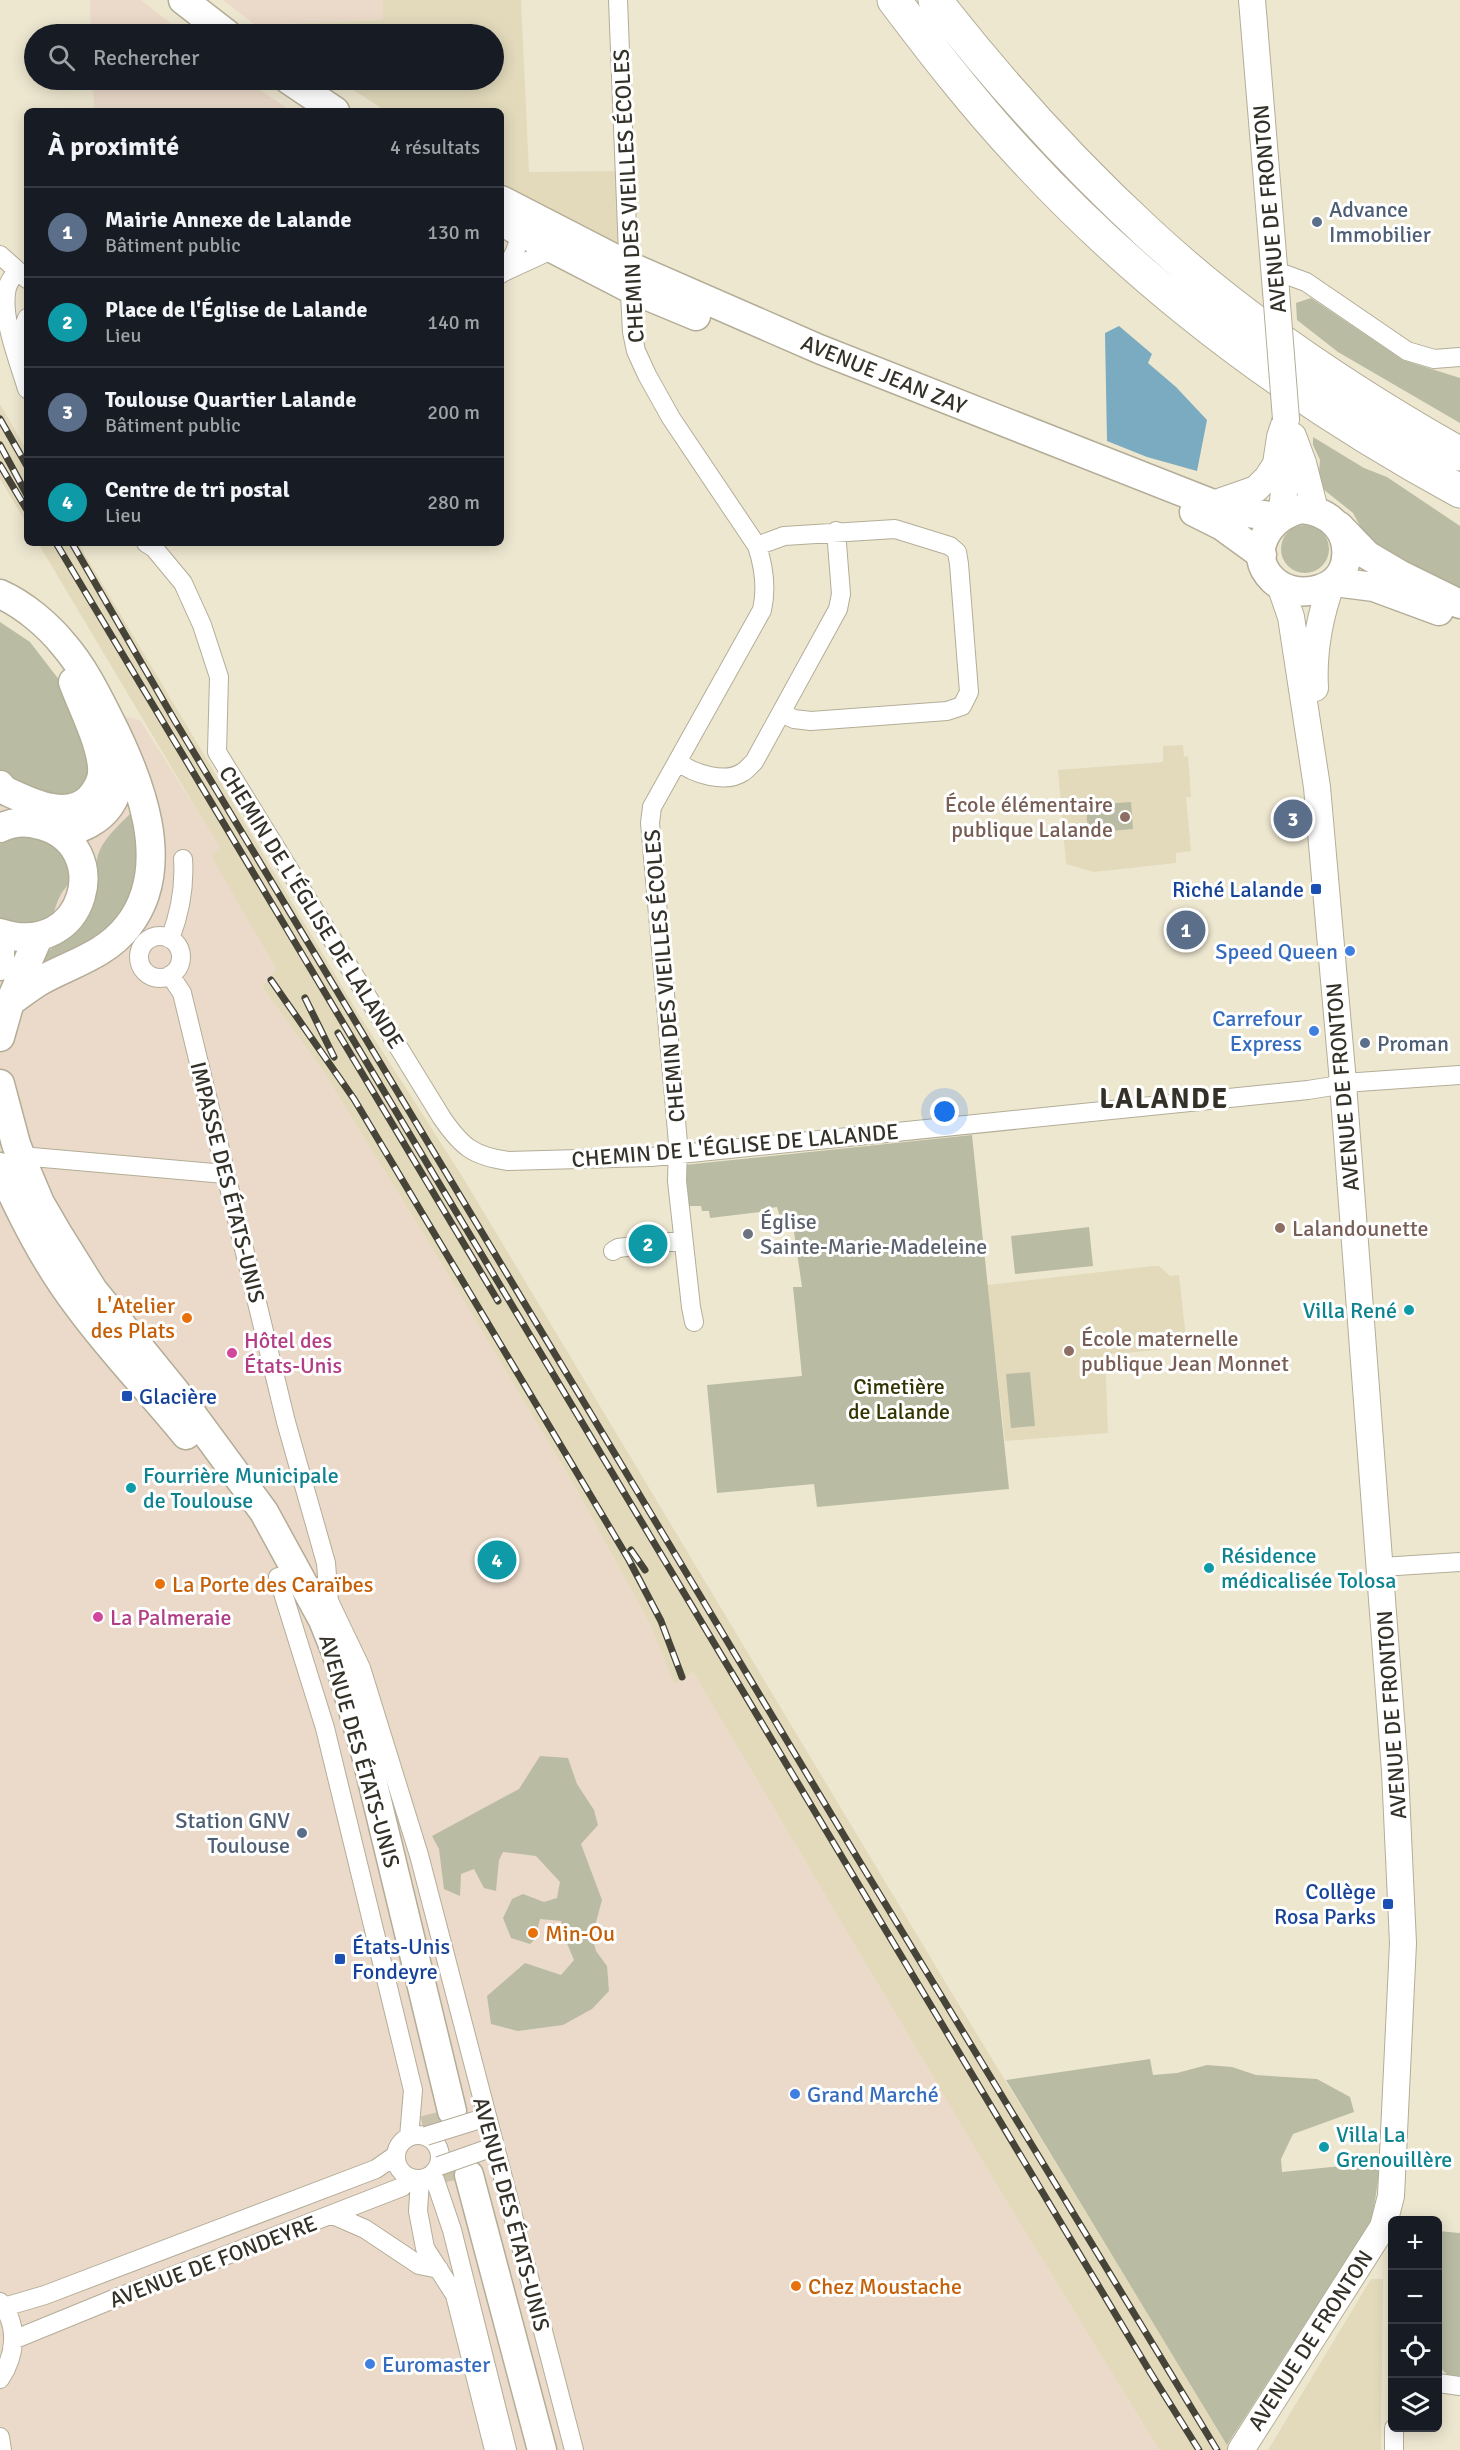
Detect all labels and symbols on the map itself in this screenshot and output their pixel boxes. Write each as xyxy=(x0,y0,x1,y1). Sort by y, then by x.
street label: CHEMIN DES VIEILLES ÉCOLES xyxy=(607,48,650,344)
street label: AVENUE DE FRONTON xyxy=(1247,104,1292,314)
place label: Advance Immobilier xyxy=(1329,196,1431,248)
marker: Advance Immobilier xyxy=(1310,215,1324,229)
street label: AVENUE JEAN ZAY xyxy=(797,329,970,420)
street label: CHEMIN DE L'ÉGLISE DE LALANDE xyxy=(213,761,410,1054)
place label: École élémentaire publique Lalande xyxy=(945,791,1113,843)
pin: 3 xyxy=(1274,796,1312,842)
marker: École élémentaire publique Lalande xyxy=(1118,810,1132,824)
street label: CHEMIN DES VIEILLES ÉCOLES xyxy=(638,828,691,1124)
place label: Riché Lalande xyxy=(1172,876,1304,903)
marker: Riché Lalande xyxy=(1309,882,1323,896)
pin: 1 xyxy=(1166,908,1206,952)
place label: Speed Queen xyxy=(1215,938,1338,965)
marker: Speed Queen xyxy=(1343,944,1357,958)
street label: AVENUE DE FRONTON xyxy=(1320,982,1365,1192)
place label: Carrefour Express xyxy=(1212,1005,1302,1057)
marker: Carrefour Express xyxy=(1307,1024,1321,1038)
place label: Proman xyxy=(1377,1030,1449,1057)
marker: Proman xyxy=(1358,1036,1372,1050)
street label: IMPASSE DES ÉTATS-UNIS xyxy=(184,1059,271,1305)
district label: LALANDE xyxy=(1099,1082,1229,1116)
your location xyxy=(930,1097,959,1126)
street label: CHEMIN DE L'ÉGLISE DE LALANDE xyxy=(570,1118,900,1173)
place label: Église Sainte-Marie-Madeleine xyxy=(760,1208,987,1260)
place label: Lalandounette xyxy=(1292,1215,1428,1242)
marker: Lalandounette xyxy=(1273,1221,1287,1235)
pin: 2 xyxy=(628,1222,668,1266)
marker: Église Sainte-Marie-Madeleine xyxy=(741,1227,755,1241)
place label: L'Atelier des Plats xyxy=(91,1292,175,1344)
place label: Villa René xyxy=(1303,1297,1397,1324)
marker: Villa René xyxy=(1402,1303,1416,1317)
marker: L'Atelier des Plats xyxy=(180,1311,194,1325)
place label: École maternelle publique Jean Monnet xyxy=(1081,1325,1289,1377)
place label: Hôtel des États-Unis xyxy=(244,1327,342,1379)
marker: École maternelle publique Jean Monnet xyxy=(1062,1344,1076,1358)
marker: Hôtel des États-Unis xyxy=(225,1346,239,1360)
park label: Cimetière de Lalande xyxy=(848,1373,950,1425)
place label: Glacière xyxy=(139,1383,217,1410)
marker: Glacière xyxy=(120,1389,134,1403)
place label: Fourrière Municipale de Toulouse xyxy=(143,1462,339,1514)
marker: Fourrière Municipale de Toulouse xyxy=(124,1481,138,1495)
pin: 4 xyxy=(478,1538,516,1582)
place label: Résidence médicalisée Tolosa xyxy=(1221,1542,1396,1594)
marker: Résidence médicalisée Tolosa xyxy=(1202,1561,1216,1575)
place label: La Porte des Caraïbes xyxy=(172,1571,373,1598)
marker: La Porte des Caraïbes xyxy=(153,1577,167,1591)
place label: La Palmeraie xyxy=(110,1604,232,1631)
marker: La Palmeraie xyxy=(91,1610,105,1624)
street label: AVENUE DE FRONTON xyxy=(1371,1610,1412,1820)
street label: AVENUE DES ÉTATS-UNIS xyxy=(313,1631,406,1871)
place label: Station GNV Toulouse xyxy=(175,1807,290,1859)
marker: Station GNV Toulouse xyxy=(295,1826,309,1840)
place label: Collège Rosa Parks xyxy=(1274,1878,1376,1930)
marker: Collège Rosa Parks xyxy=(1381,1897,1395,1911)
place label: Min-Ou xyxy=(545,1920,615,1947)
marker: Min-Ou xyxy=(526,1926,540,1940)
place label: États-Unis Fondeyre xyxy=(352,1933,450,1985)
marker: États-Unis Fondeyre xyxy=(333,1952,347,1966)
place label: Grand Marché xyxy=(807,2081,939,2108)
marker: Grand Marché xyxy=(788,2087,802,2101)
street label: AVENUE DES ÉTATS-UNIS xyxy=(467,2094,556,2334)
place label: Villa La Grenouillère xyxy=(1336,2121,1452,2173)
marker: Villa La Grenouillère xyxy=(1317,2140,1331,2154)
street label: AVENUE DE FONDEYRE xyxy=(106,2209,321,2314)
street label: AVENUE DE FRONTON xyxy=(1242,2245,1379,2435)
place label: Chez Moustache xyxy=(808,2273,962,2300)
marker: Chez Moustache xyxy=(789,2279,803,2293)
place label: Euromaster xyxy=(382,2351,490,2378)
marker: Euromaster xyxy=(363,2357,377,2371)

